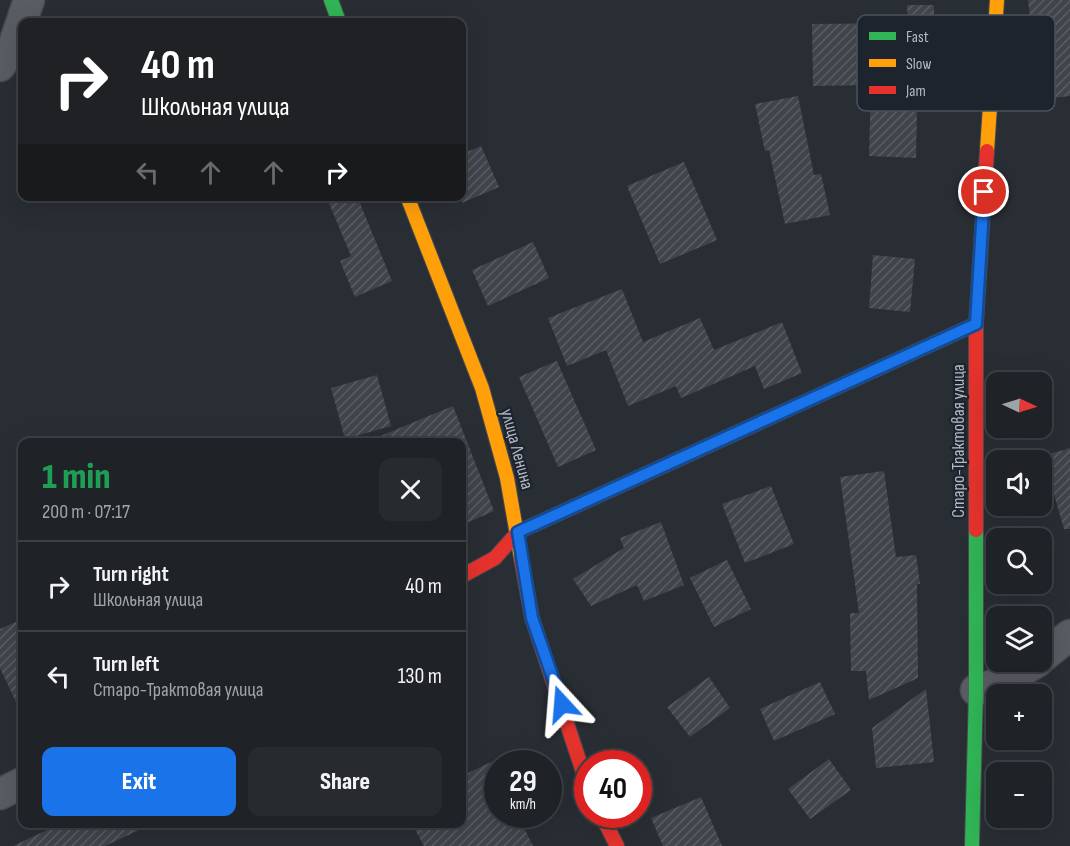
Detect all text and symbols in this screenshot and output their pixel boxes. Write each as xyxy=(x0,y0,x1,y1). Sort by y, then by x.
legend xyxy=(857,15,1055,111)
text: Fast xyxy=(906,28,929,47)
text: 40 m xyxy=(141,40,215,91)
icon: right xyxy=(42,42,120,120)
text: Slow xyxy=(906,55,931,74)
text: Jam xyxy=(905,82,926,101)
text: Школьная улица xyxy=(141,91,290,123)
icon: left xyxy=(131,156,164,189)
icon: ahead xyxy=(194,156,227,189)
icon: ahead xyxy=(257,156,290,189)
icon: right xyxy=(320,156,353,189)
pin xyxy=(958,166,1009,217)
icon: arrive xyxy=(967,175,1000,208)
street label: Старо-Трактовая улица xyxy=(948,364,969,518)
north arrow xyxy=(986,372,1052,438)
map controls xyxy=(986,372,1052,828)
street label: улица Ленина xyxy=(496,406,538,492)
button: sound xyxy=(986,450,1052,516)
text: 1 min xyxy=(42,456,110,499)
button: close xyxy=(379,458,442,521)
text: 200 m · 07:17 xyxy=(42,500,130,524)
button: search xyxy=(986,528,1052,594)
text: Turn right xyxy=(93,561,169,588)
icon: right xyxy=(42,570,75,603)
text: 40 m xyxy=(405,573,442,600)
text: Школьная улица xyxy=(93,588,203,612)
button: layers xyxy=(986,606,1052,672)
text: Turn left xyxy=(93,651,159,678)
icon: left xyxy=(42,660,75,693)
text: 130 m xyxy=(398,663,442,690)
position arrow xyxy=(530,672,594,736)
text: Старо-Трактовая улица xyxy=(93,678,264,702)
button: + xyxy=(986,684,1052,750)
button: Exit xyxy=(42,747,236,816)
button: Share xyxy=(248,747,442,816)
speed limit sign: 40 xyxy=(574,750,652,828)
button: − xyxy=(986,762,1052,828)
text: 29 xyxy=(509,764,537,800)
text: km/h xyxy=(510,795,536,814)

